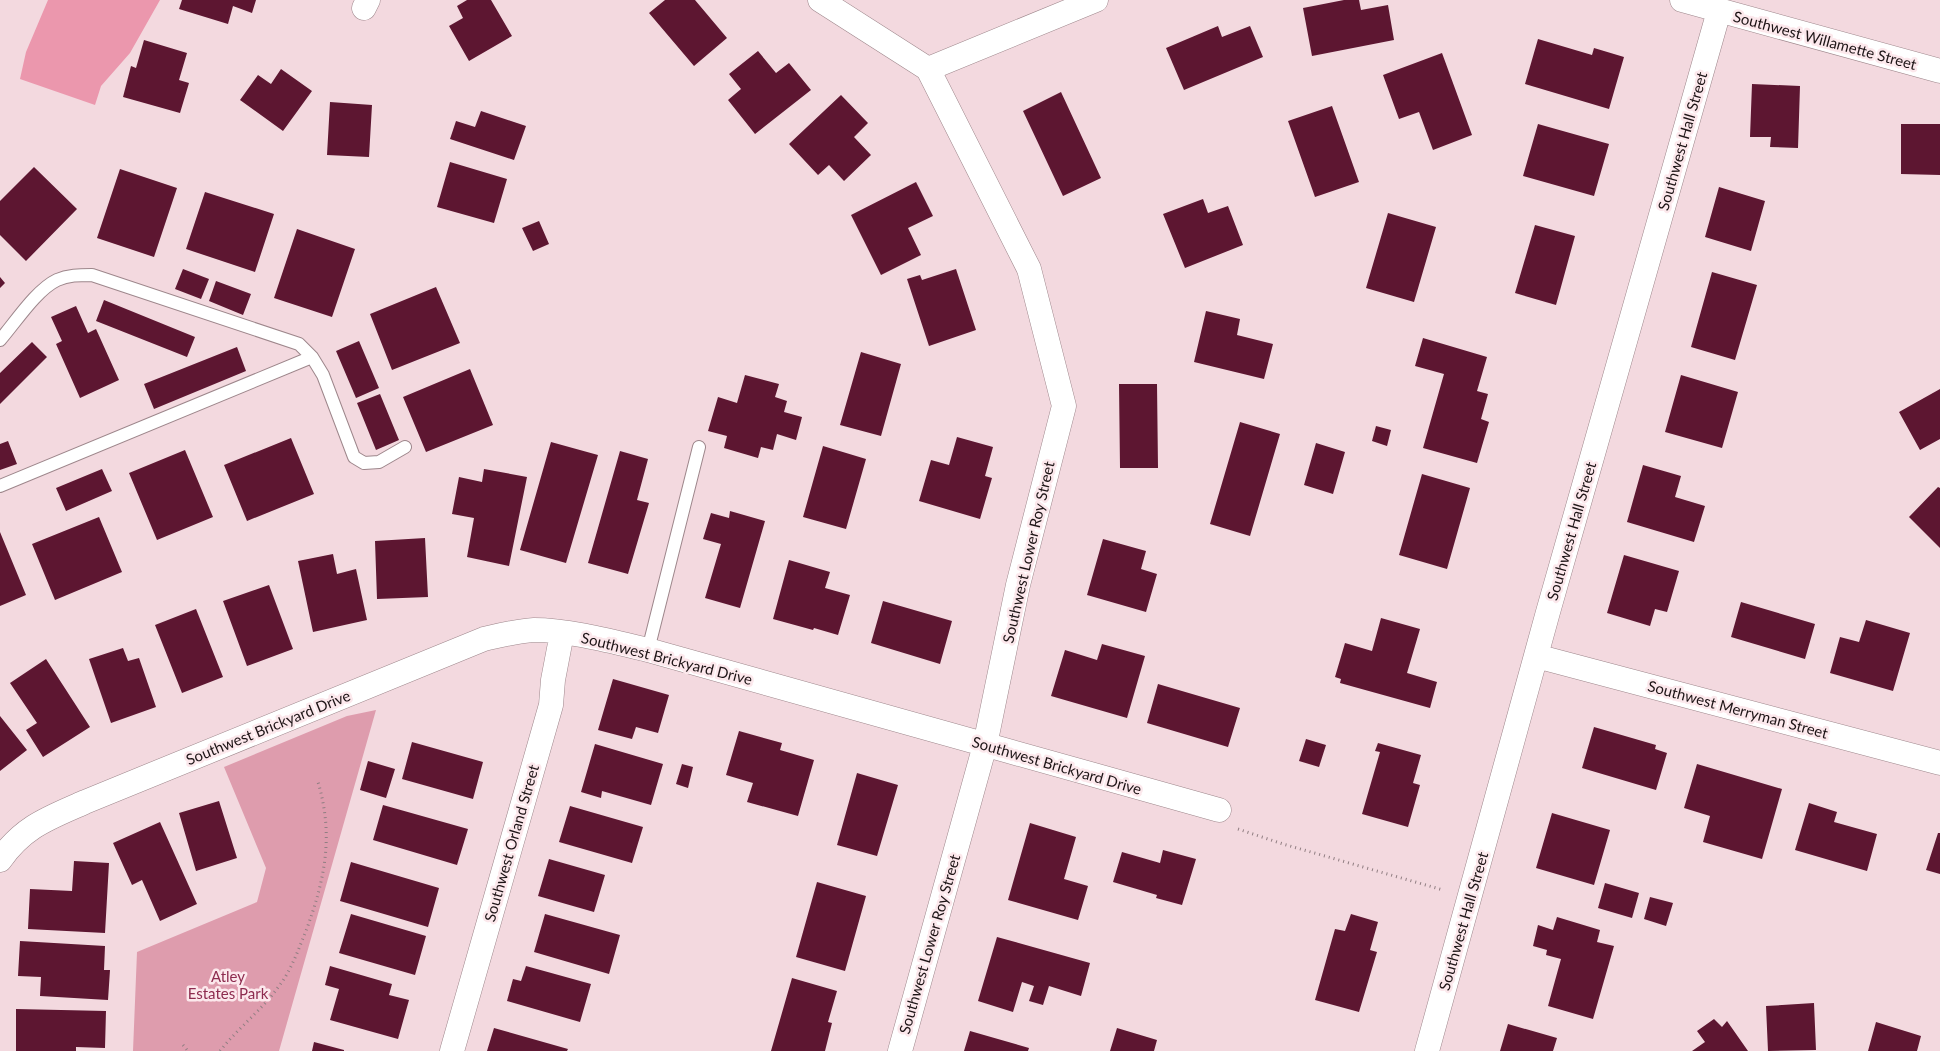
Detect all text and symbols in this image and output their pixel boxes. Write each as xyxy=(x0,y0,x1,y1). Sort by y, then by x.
street label: Southwest Willamette Street xyxy=(1731,7,1919,73)
street label: Southwest Hall Street xyxy=(1654,69,1711,212)
street label: Southwest Lower Roy Street xyxy=(998,459,1058,645)
street label: Southwest Hall Street xyxy=(1543,459,1600,602)
street label: Southwest Brickyard Drive xyxy=(580,628,754,688)
street label: Southwest Merryman Street xyxy=(1646,676,1831,742)
street label: Southwest Brickyard Drive xyxy=(183,686,353,768)
street label: Southwest Brickyard Drive xyxy=(970,732,1144,798)
street label: Southwest Orland Street xyxy=(480,762,542,924)
street label: Southwest Hall Street xyxy=(1435,849,1492,992)
street label: Southwest Lower Roy Street xyxy=(895,852,963,1036)
park label: Atley Estates Park xyxy=(188,967,269,1002)

